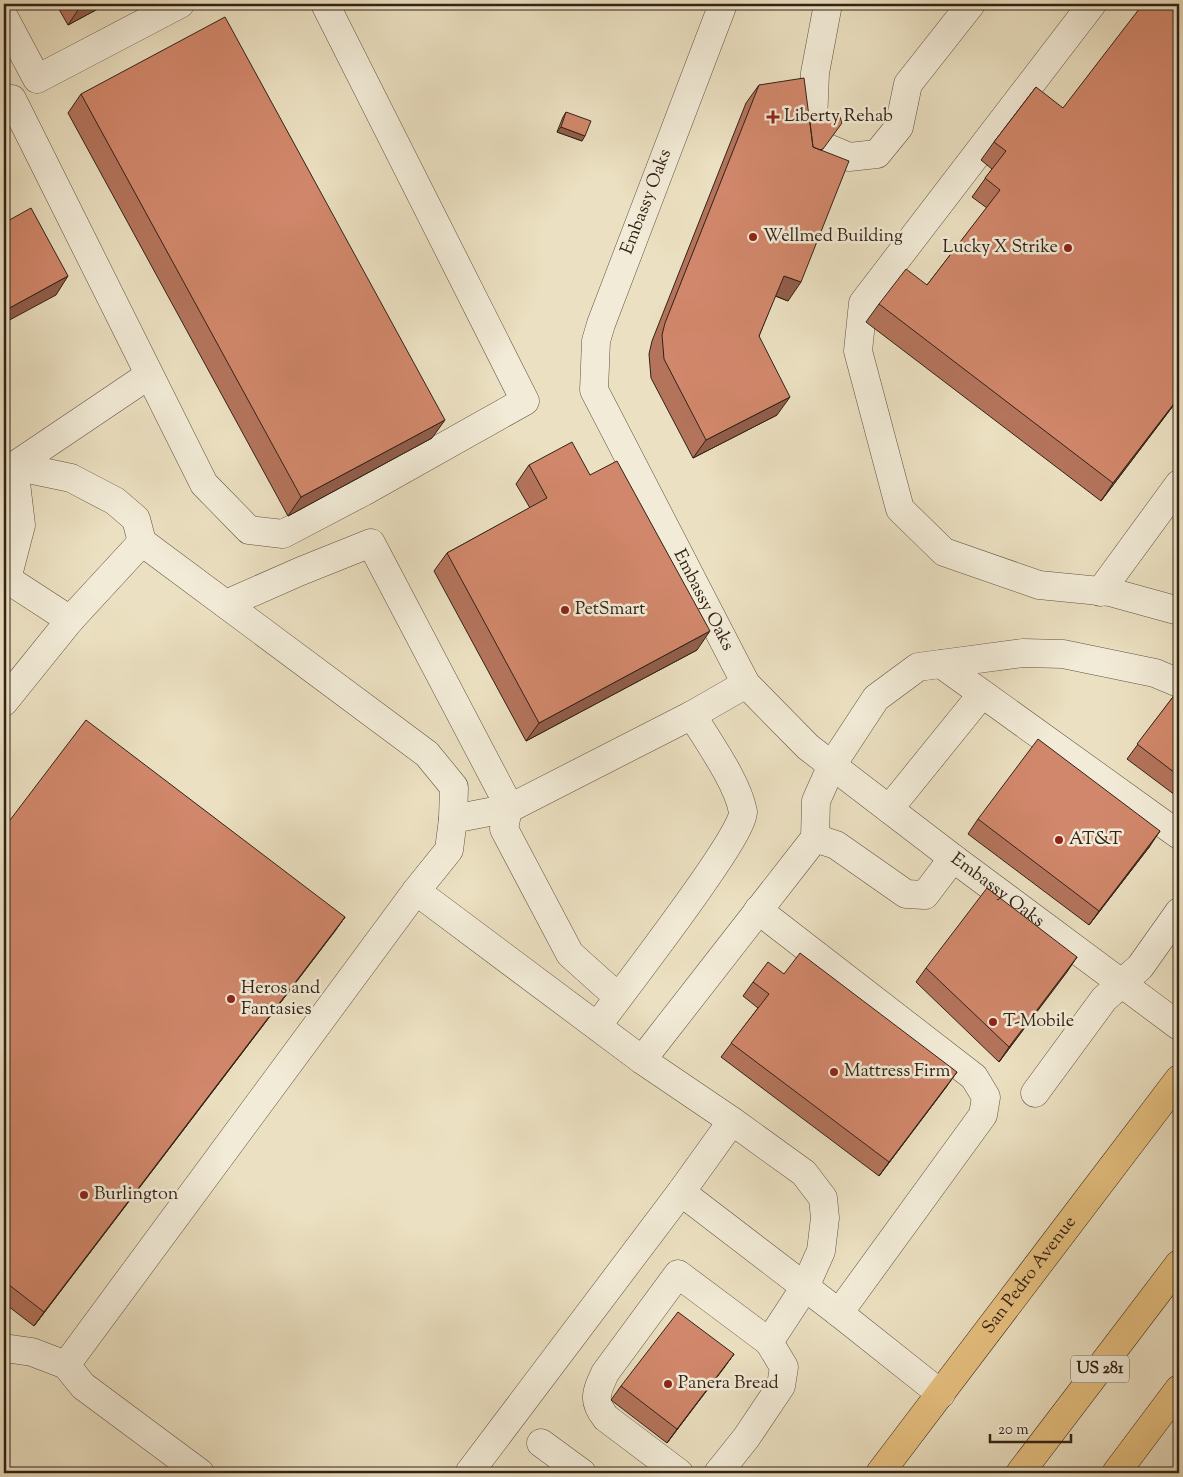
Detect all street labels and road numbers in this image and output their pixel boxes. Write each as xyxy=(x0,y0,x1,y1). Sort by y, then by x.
street label: Embassy Oaks xyxy=(615,145,679,259)
street label: Embassy Oaks xyxy=(666,545,740,656)
street label: Embassy Oaks xyxy=(945,847,1049,934)
street label: San Pedro Avenue xyxy=(977,1211,1083,1340)
road number: US 281 xyxy=(1071,1356,1129,1382)

